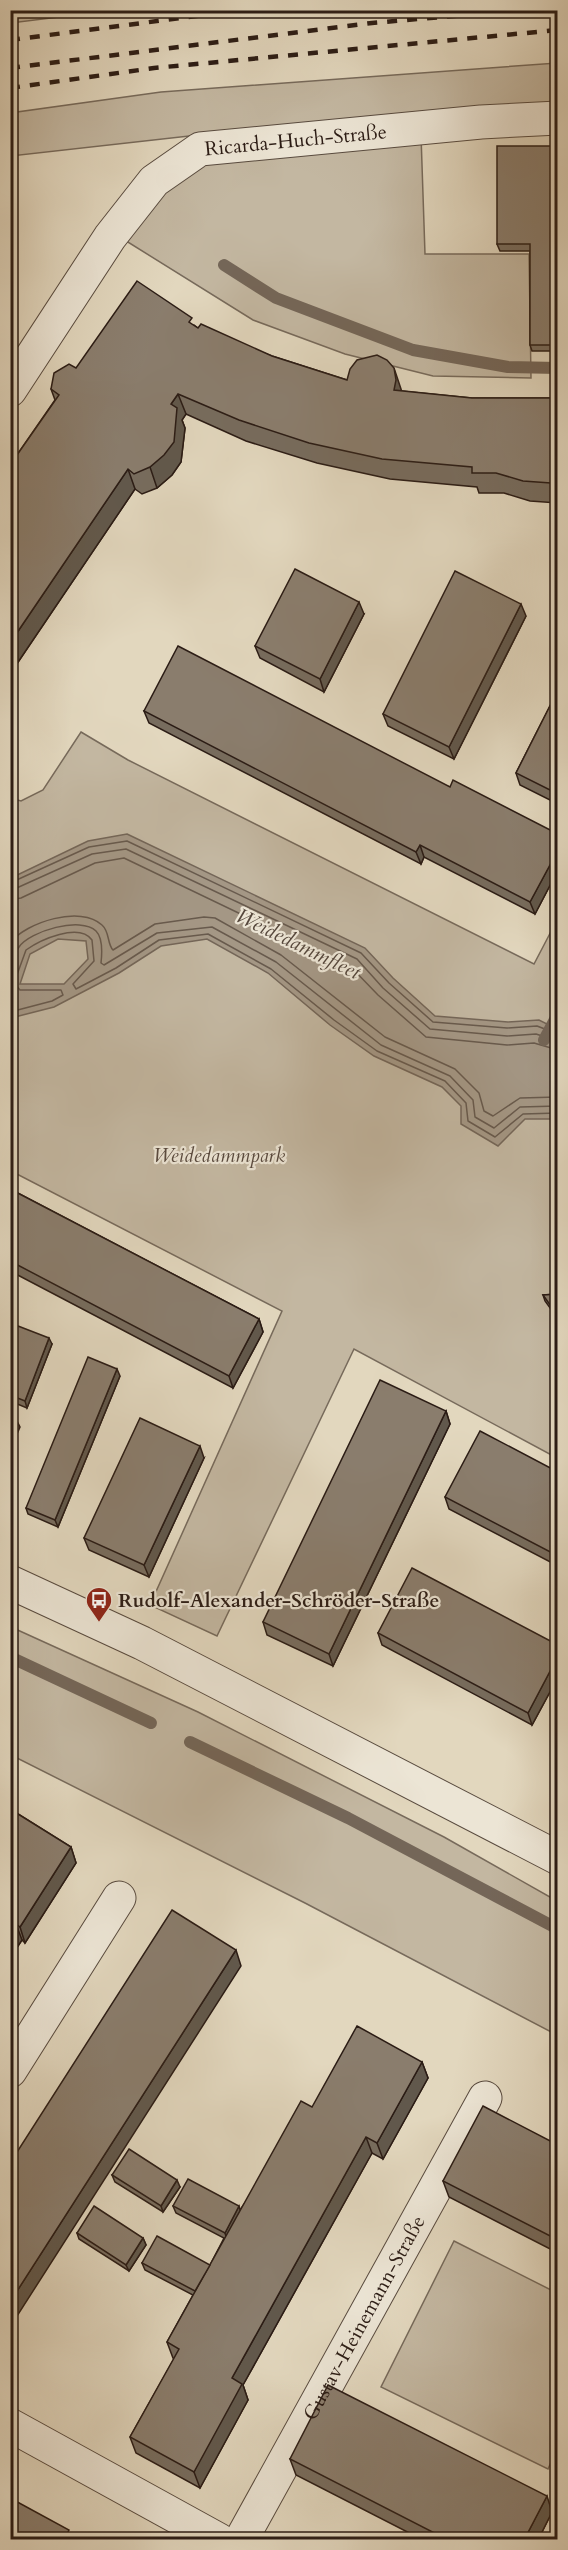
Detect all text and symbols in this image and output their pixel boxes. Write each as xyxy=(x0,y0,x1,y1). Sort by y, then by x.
street label: Ricarda-Huch-Straße xyxy=(203,118,388,162)
water label: Weidedammfleet xyxy=(231,901,366,987)
park label: Weidedammpark xyxy=(153,1142,285,1169)
bus stop icon: Rudolf-Alexander-Schröder-Straße xyxy=(84,1585,114,1623)
place label: Rudolf-Alexander-Schröder-Straße xyxy=(118,1587,439,1614)
street label: Gustav-Heinemann-Straße xyxy=(296,2210,431,2425)

